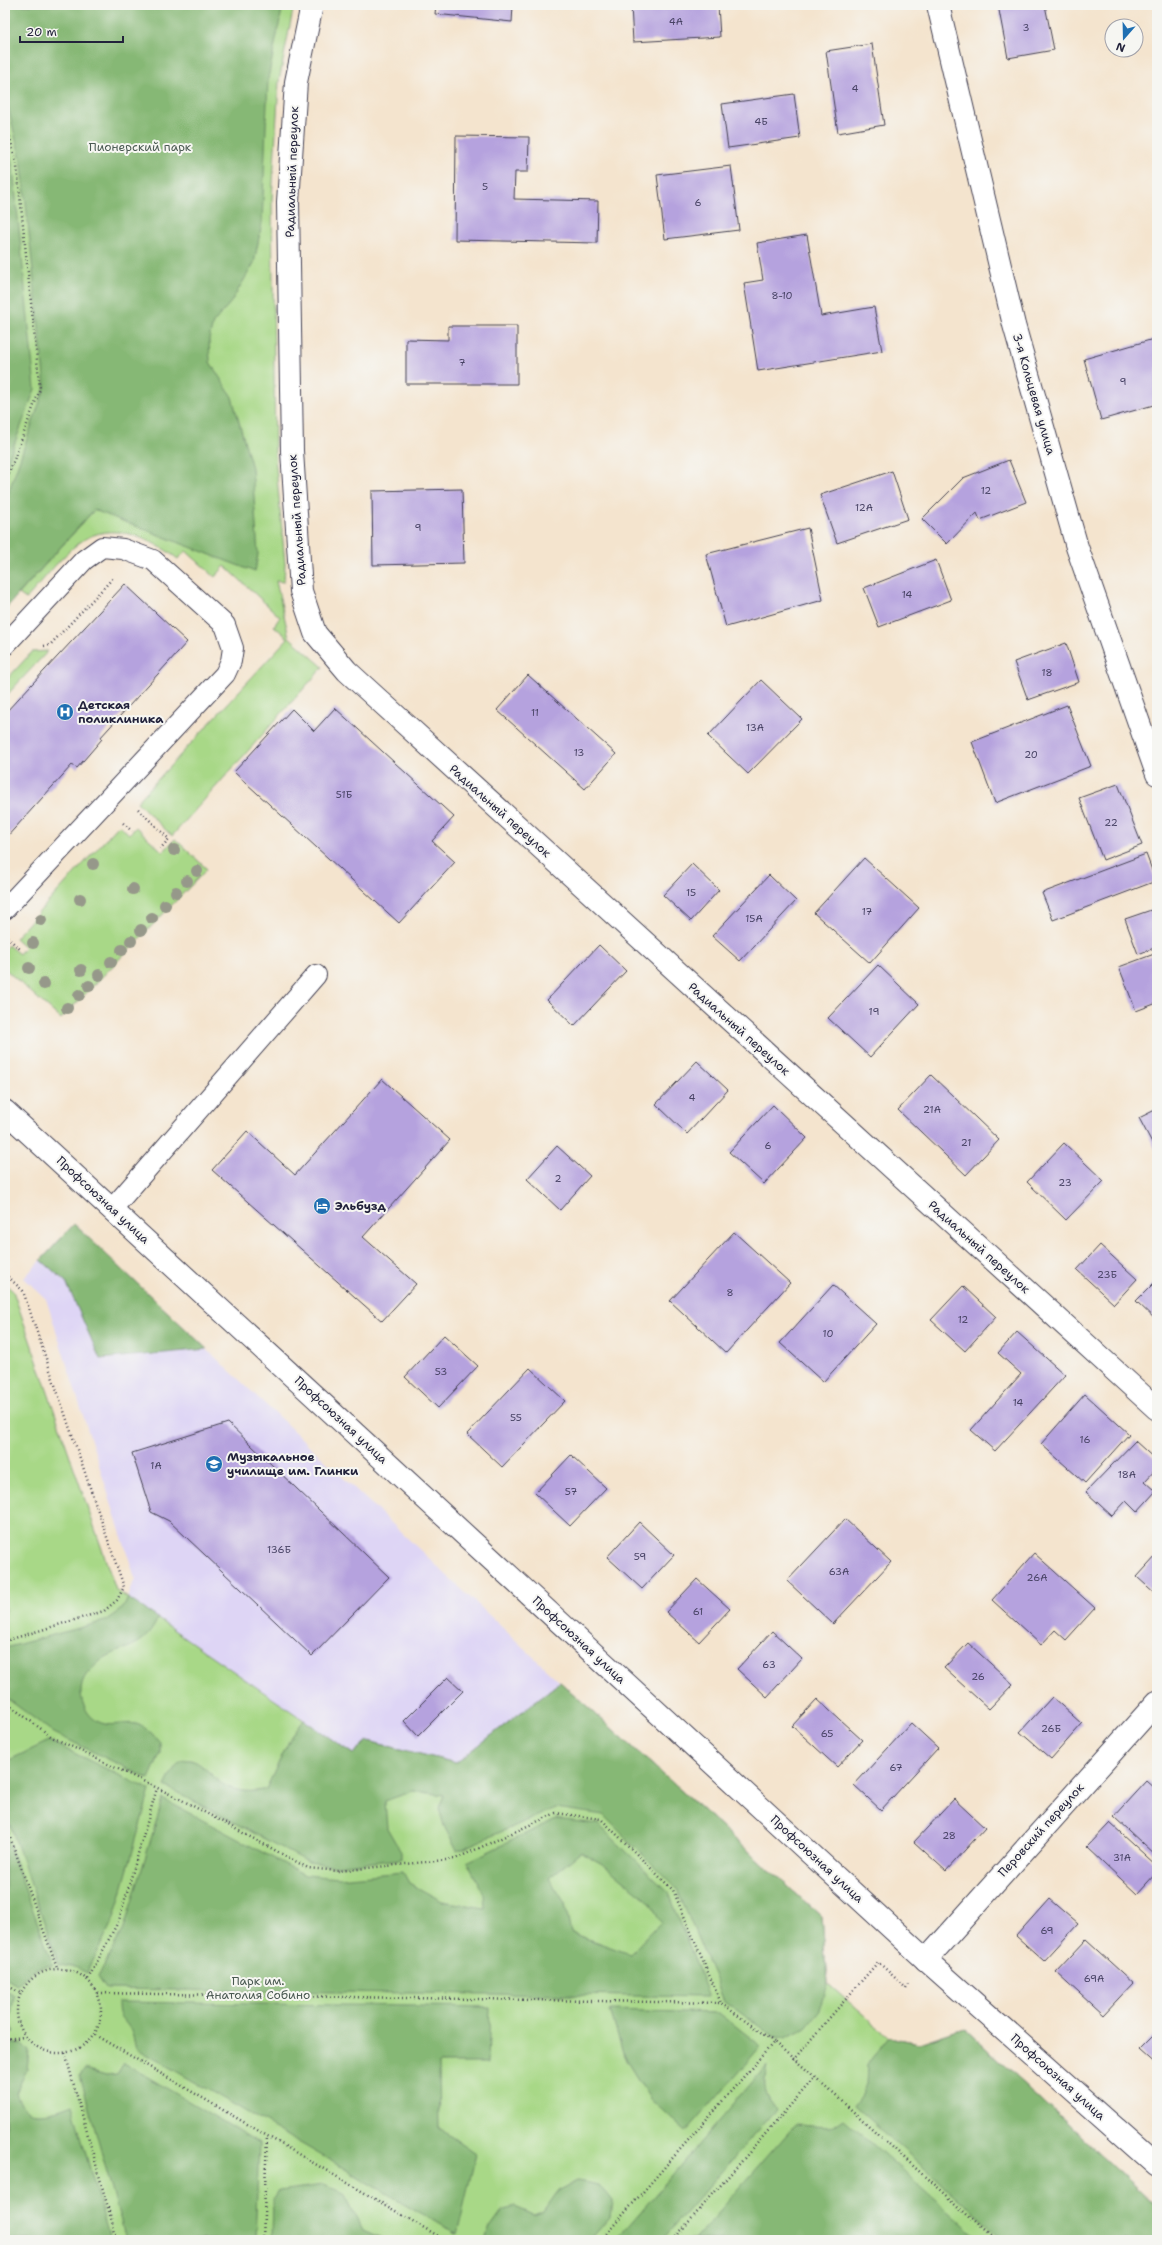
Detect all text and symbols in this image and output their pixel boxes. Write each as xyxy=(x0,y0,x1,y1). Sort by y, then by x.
house number: 4А xyxy=(669,15,683,28)
scale bar xyxy=(20,18,123,44)
north arrow xyxy=(1104,18,1144,58)
house number: 3 xyxy=(1023,21,1030,34)
text: 20 m xyxy=(26,24,57,40)
text: N xyxy=(1114,38,1127,55)
house number: 4 xyxy=(852,82,859,95)
street label: Радиальный переулок xyxy=(282,105,302,238)
house number: 4Б xyxy=(754,115,768,128)
park label: Пионерский парк xyxy=(89,139,192,155)
house number: 5 xyxy=(482,180,488,193)
house number: 6 xyxy=(695,196,702,209)
house number: 8-10 xyxy=(771,289,793,302)
street label: 3-я Кольцевая улица xyxy=(1009,331,1059,457)
house number: 7 xyxy=(459,356,466,369)
house number: 9 xyxy=(1120,375,1127,388)
street label: Радиальный переулок xyxy=(284,453,310,586)
house number: 12 xyxy=(981,484,991,497)
house number: 12А xyxy=(855,501,873,514)
house number: 9 xyxy=(415,521,422,534)
house number: 14 xyxy=(902,588,912,601)
house number: 18 xyxy=(1041,666,1053,679)
place label: Детская поликлиника xyxy=(78,697,164,727)
hospital icon: Детская поликлиника xyxy=(55,702,75,722)
house number: 11 xyxy=(531,706,539,719)
house number: 13А xyxy=(746,721,764,734)
house number: 13 xyxy=(574,746,584,759)
house number: 20 xyxy=(1024,748,1038,761)
street label: Радиальный переулок xyxy=(446,761,555,861)
house number: 51Б xyxy=(336,788,352,801)
house number: 22 xyxy=(1104,816,1118,829)
house number: 15 xyxy=(686,886,696,899)
house number: 17 xyxy=(862,905,872,918)
house number: 15А xyxy=(745,912,763,925)
street label: Радиальный переулок xyxy=(685,979,794,1079)
house number: 19 xyxy=(869,1005,879,1018)
house number: 4 xyxy=(689,1091,696,1104)
house number: 21А xyxy=(923,1103,941,1116)
house number: 21 xyxy=(961,1136,971,1149)
house number: 6 xyxy=(765,1139,772,1152)
street label: Профсоюзная улица xyxy=(53,1153,153,1248)
house number: 2 xyxy=(555,1172,562,1185)
house number: 23 xyxy=(1058,1176,1072,1189)
hotel icon: Эльбузд xyxy=(312,1196,332,1216)
street label: Радиальный переулок xyxy=(925,1197,1034,1297)
place label: Эльбузд xyxy=(335,1198,386,1214)
house number: 23Б xyxy=(1097,1268,1117,1281)
house number: 8 xyxy=(727,1286,734,1299)
house number: 12 xyxy=(958,1313,968,1326)
house number: 10 xyxy=(823,1327,833,1340)
house number: 53 xyxy=(435,1365,447,1378)
street label: Профсоюзная улица xyxy=(291,1373,391,1468)
house number: 14 xyxy=(1013,1396,1023,1409)
house number: 55 xyxy=(510,1411,522,1424)
house number: 16 xyxy=(1080,1433,1090,1446)
place label: Музыкальное училище им. Глинки xyxy=(227,1449,359,1479)
school or university icon: Музыкальное училище им. Глинки xyxy=(204,1454,224,1474)
house number: 1А xyxy=(150,1459,162,1472)
house number: 18А xyxy=(1118,1468,1136,1481)
house number: 57 xyxy=(565,1485,577,1498)
house number: 136Б xyxy=(267,1543,291,1556)
house number: 59 xyxy=(634,1550,646,1563)
house number: 63А xyxy=(829,1565,849,1578)
house number: 26А xyxy=(1027,1571,1047,1584)
street label: Профсоюзная улица xyxy=(529,1593,629,1688)
house number: 61 xyxy=(693,1605,703,1618)
house number: 63 xyxy=(762,1658,776,1671)
house number: 26 xyxy=(971,1670,985,1683)
house number: 26Б xyxy=(1041,1722,1061,1735)
house number: 65 xyxy=(821,1727,833,1740)
house number: 67 xyxy=(890,1761,902,1774)
street label: Перовский переулок xyxy=(995,1779,1088,1880)
street label: Профсоюзная улица xyxy=(767,1812,867,1907)
house number: 28 xyxy=(942,1829,956,1842)
house number: 31А xyxy=(1113,1851,1131,1864)
house number: 69 xyxy=(1040,1924,1054,1937)
house number: 69А xyxy=(1084,1972,1104,1985)
park label: Парк им. Анатолия Собино xyxy=(206,1973,310,2003)
street label: Профсоюзная улица xyxy=(1007,2030,1109,2124)

